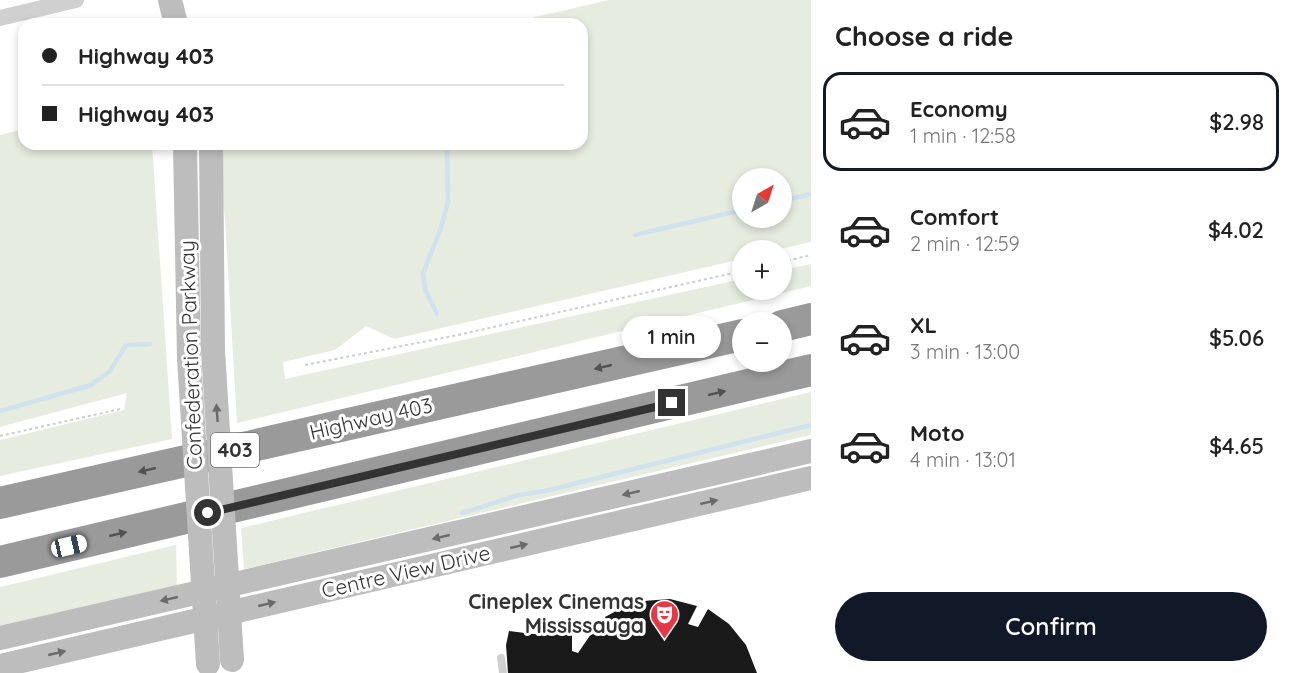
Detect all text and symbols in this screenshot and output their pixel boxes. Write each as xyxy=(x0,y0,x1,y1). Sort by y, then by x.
text: Choose a ride xyxy=(835,19,1013,53)
text: Highway 403 xyxy=(78,42,214,70)
icon: car xyxy=(838,95,892,149)
text: Economy xyxy=(910,95,1008,123)
text: Highway 403 xyxy=(78,100,214,128)
text: $2.98 xyxy=(1209,108,1264,136)
text: 1 min · 12:58 xyxy=(910,123,1016,148)
north arrow xyxy=(732,168,792,228)
map controls xyxy=(732,168,792,372)
icon: car xyxy=(838,203,892,257)
text: Comfort xyxy=(910,203,999,231)
text: $4.02 xyxy=(1208,216,1264,244)
text: 2 min · 12:59 xyxy=(910,231,1020,256)
street label: Confederation Parkway xyxy=(173,240,207,470)
button: + xyxy=(732,240,792,300)
icon: car xyxy=(838,311,892,365)
text: XL xyxy=(910,311,937,339)
button: − xyxy=(732,312,792,372)
callout: 1 min xyxy=(622,316,722,358)
text: 1 min xyxy=(648,324,695,349)
text: $5.06 xyxy=(1209,324,1264,352)
text: 3 min · 13:00 xyxy=(910,339,1020,364)
one-way arrow xyxy=(594,362,613,372)
one-way arrow xyxy=(707,387,726,397)
route end xyxy=(658,389,685,416)
street label: Highway 403 xyxy=(307,391,435,445)
one-way arrow xyxy=(212,403,221,422)
icon: car xyxy=(838,419,892,473)
text: Moto xyxy=(910,419,964,447)
text: $4.65 xyxy=(1209,432,1264,460)
road number: 403 xyxy=(211,433,259,467)
text: 4 min · 13:01 xyxy=(910,447,1016,472)
one-way arrow xyxy=(137,466,156,475)
one-way arrow xyxy=(622,488,640,498)
one-way arrow xyxy=(700,496,718,506)
route start xyxy=(194,499,221,526)
one-way arrow xyxy=(109,529,127,539)
one-way arrow xyxy=(432,532,450,542)
car xyxy=(49,533,89,559)
street label: Centre View Drive xyxy=(319,539,493,603)
one-way arrow xyxy=(510,541,528,551)
place label: Cineplex Cinemas Mississauga xyxy=(468,588,644,638)
button: Confirm xyxy=(835,592,1267,661)
one-way arrow xyxy=(160,595,179,605)
theatre icon: Cineplex Cinemas Mississauga xyxy=(649,598,681,640)
one-way arrow xyxy=(258,599,277,609)
one-way arrow xyxy=(48,647,66,657)

